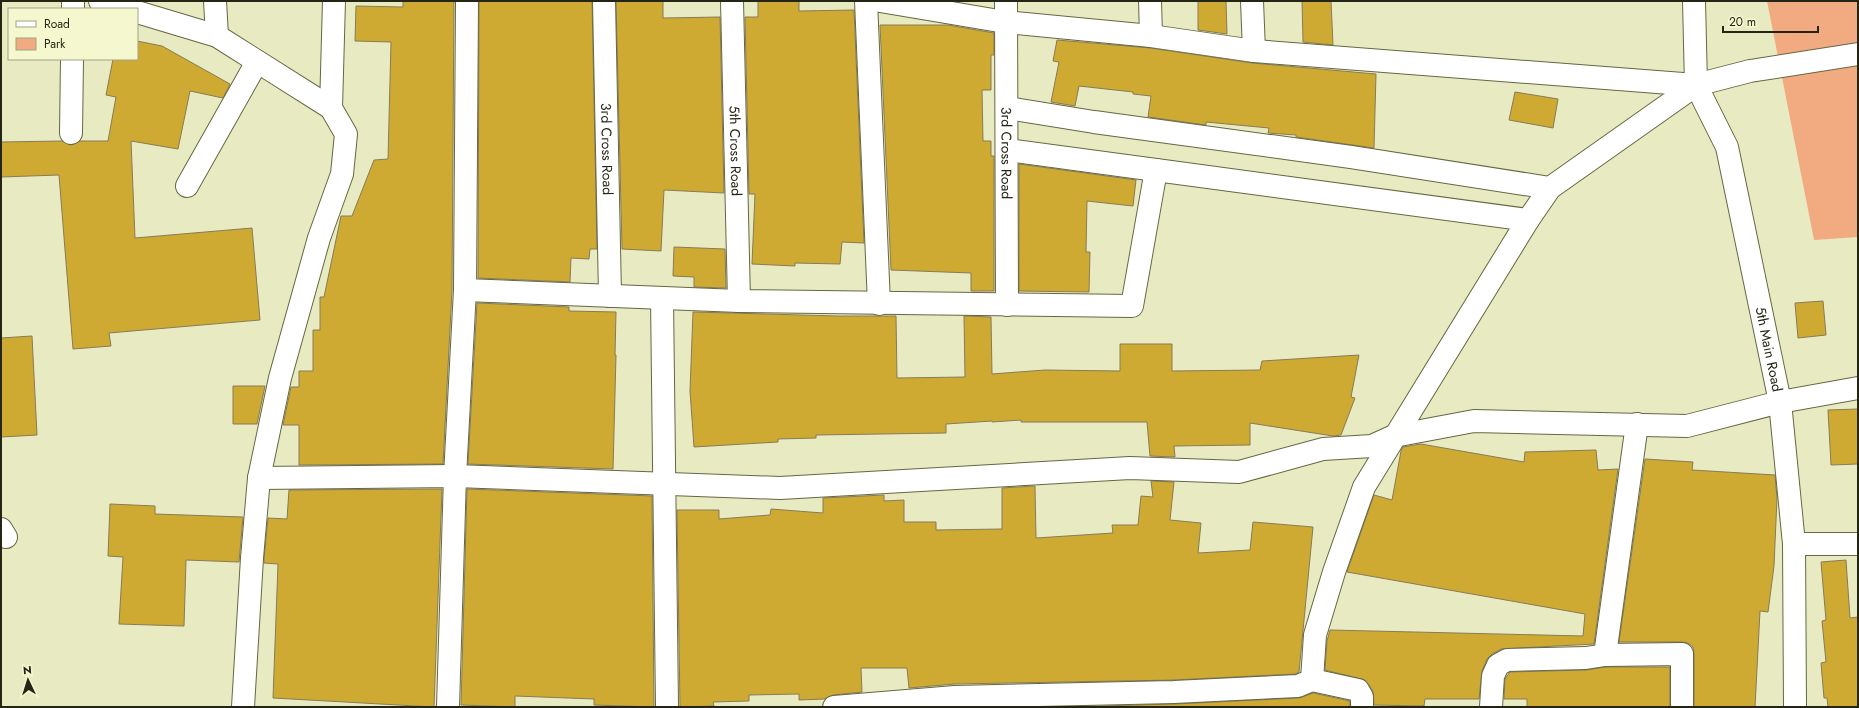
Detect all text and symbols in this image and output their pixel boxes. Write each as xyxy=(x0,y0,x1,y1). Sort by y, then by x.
legend xyxy=(8,8,138,60)
scale bar xyxy=(1723,8,1818,34)
text: 20 m xyxy=(1729,13,1756,31)
text: Road xyxy=(44,15,70,33)
text: Park xyxy=(44,35,66,53)
street label: 3rd Cross Road xyxy=(596,103,618,195)
street label: 5th Cross Road xyxy=(724,106,747,196)
street label: 3rd Cross Road xyxy=(996,107,1017,199)
street label: 5th Main Road xyxy=(1750,305,1788,394)
north arrow xyxy=(8,660,48,700)
text: N xyxy=(22,662,32,678)

